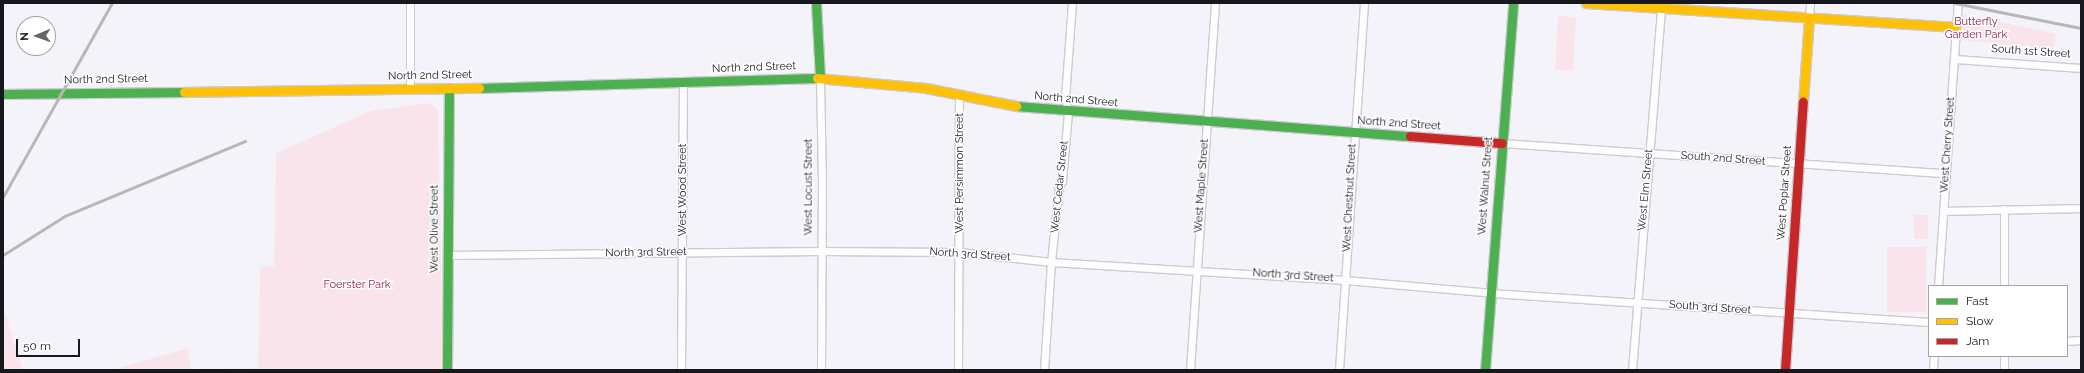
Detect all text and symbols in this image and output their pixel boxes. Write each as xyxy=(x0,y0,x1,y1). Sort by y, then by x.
north arrow xyxy=(16,16,56,56)
park label: Butterfly Garden Park xyxy=(1945,16,2007,42)
text: N xyxy=(18,32,31,41)
street label: South 1st Street xyxy=(1991,43,2071,61)
street label: North 2nd Street xyxy=(712,60,796,76)
street label: North 2nd Street xyxy=(388,69,472,83)
street label: North 2nd Street xyxy=(64,73,148,87)
street label: North 2nd Street xyxy=(1034,90,1118,110)
street label: West Cherry Street xyxy=(1938,96,1958,194)
street label: West Persimmon Street xyxy=(953,113,967,233)
street label: North 2nd Street xyxy=(1357,114,1441,134)
street label: West Walnut Street xyxy=(1476,136,1496,236)
street label: West Locust Street xyxy=(802,139,816,235)
street label: West Maple Street xyxy=(1192,139,1212,233)
street label: West Cedar Street xyxy=(1049,140,1071,234)
street label: West Wood Street xyxy=(676,143,690,237)
street label: West Chestnut Street xyxy=(1341,144,1359,252)
street label: West Poplar Street xyxy=(1775,145,1795,241)
street label: West Elm Street xyxy=(1636,149,1656,231)
street label: South 2nd Street xyxy=(1680,149,1766,169)
street label: West Olive Street xyxy=(428,185,442,273)
street label: North 3rd Street xyxy=(605,246,687,260)
street label: North 3rd Street xyxy=(929,246,1011,264)
street label: North 3rd Street xyxy=(1252,267,1334,285)
park label: Foerster Park xyxy=(323,278,391,292)
legend xyxy=(1928,285,2068,357)
text: Fast xyxy=(1966,294,1989,308)
street label: South 3rd Street xyxy=(1668,299,1752,317)
text: Slow xyxy=(1966,314,1993,328)
scale bar xyxy=(18,331,82,357)
text: Jam xyxy=(1966,334,1989,348)
text: 50 m xyxy=(23,339,51,353)

